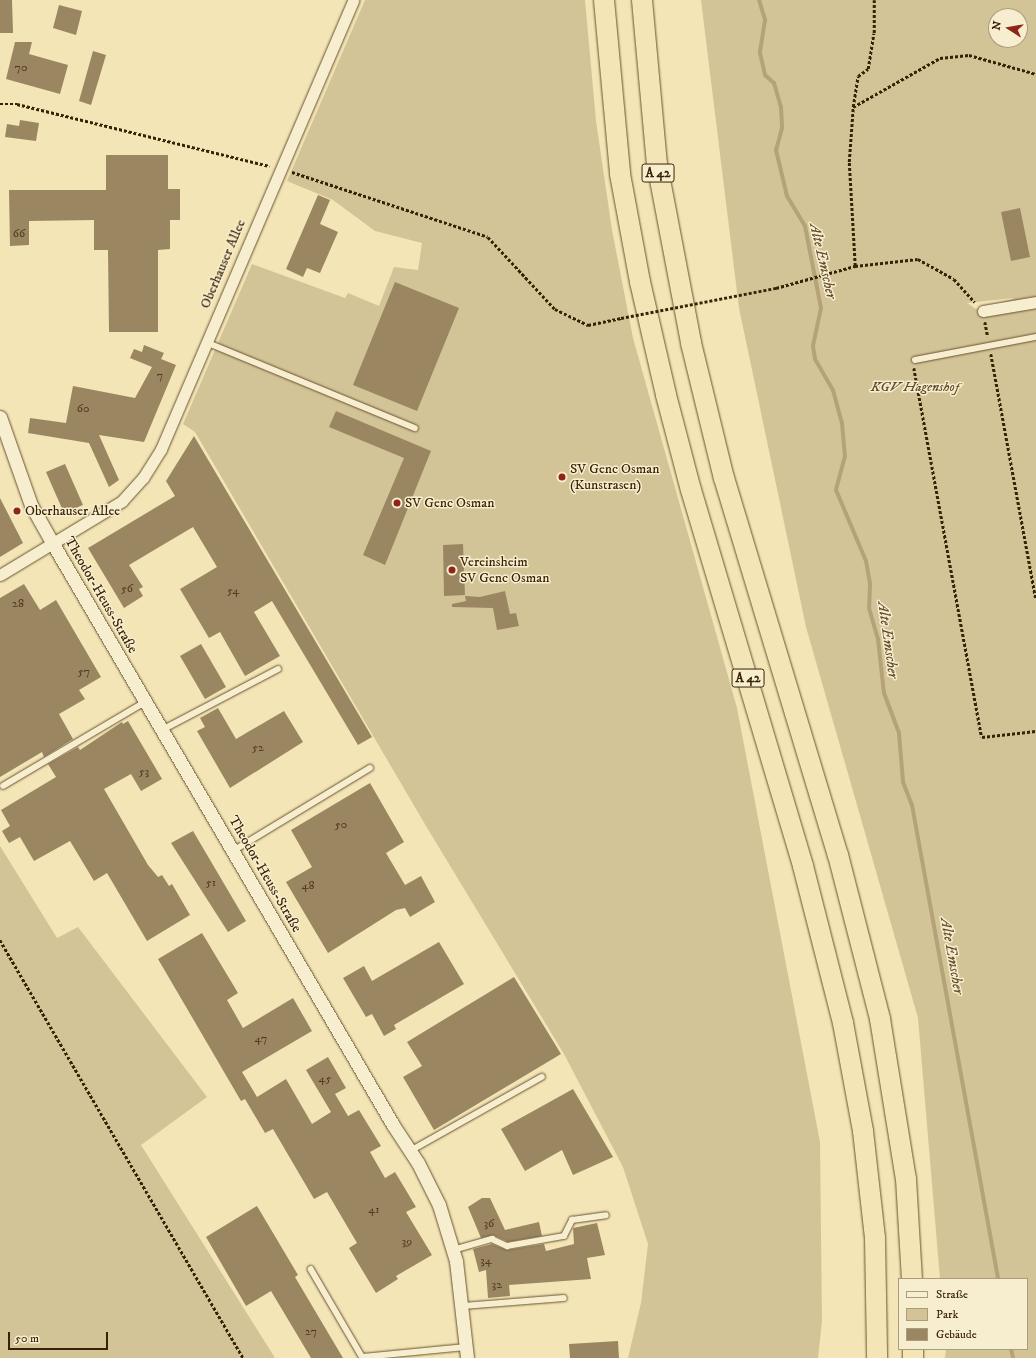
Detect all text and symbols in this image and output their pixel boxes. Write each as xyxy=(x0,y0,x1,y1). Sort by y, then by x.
north arrow xyxy=(988,8,1028,48)
text: N xyxy=(989,20,1005,32)
house number: 70 xyxy=(15,61,27,75)
road number: A 42 xyxy=(641,162,675,184)
street label: Oberhauser Allee xyxy=(197,217,249,311)
water label: Alte Emscher xyxy=(806,221,840,301)
house number: 66 xyxy=(13,227,25,241)
house number: 7 xyxy=(157,369,163,383)
park label: KGV Hagenshof xyxy=(871,379,959,395)
house number: 60 xyxy=(77,402,89,416)
place label: SV Genc Osman (Kunstrasen) xyxy=(570,461,659,494)
marker: SV Genc Osman (Kunstrasen) xyxy=(557,472,567,482)
place label: SV Genc Osman xyxy=(405,495,494,511)
marker: SV Genc Osman xyxy=(392,498,402,508)
place label: Oberhauser Allee xyxy=(25,503,120,519)
marker: Oberhauser Allee xyxy=(12,506,22,516)
street label: Theodor-Heuss-Straße xyxy=(61,534,141,656)
place label: Vereinsheim SV Genc Osman xyxy=(460,554,549,586)
marker: Vereinsheim SV Genc Osman xyxy=(447,565,457,575)
house number: 56 xyxy=(121,582,133,596)
house number: 54 xyxy=(227,584,239,598)
house number: 28 xyxy=(12,597,24,611)
water label: Alte Emscher xyxy=(874,601,902,679)
house number: 57 xyxy=(78,665,90,679)
road number: A 42 xyxy=(731,667,765,689)
house number: 52 xyxy=(252,741,264,755)
house number: 53 xyxy=(139,765,149,779)
street label: Theodor-Heuss-Straße xyxy=(225,813,305,935)
house number: 50 xyxy=(335,818,347,832)
house number: 51 xyxy=(206,876,216,890)
house number: 48 xyxy=(302,879,314,893)
water label: Alte Emscher xyxy=(936,917,968,995)
house number: 47 xyxy=(255,1032,267,1046)
house number: 45 xyxy=(319,1072,331,1086)
house number: 41 xyxy=(368,1203,380,1217)
house number: 36 xyxy=(484,1217,494,1231)
house number: 39 xyxy=(402,1235,412,1249)
house number: 34 xyxy=(480,1254,492,1268)
house number: 32 xyxy=(492,1278,502,1292)
legend xyxy=(898,1278,1028,1350)
text: Straße xyxy=(936,1287,968,1302)
text: Park xyxy=(936,1307,958,1322)
scale bar xyxy=(10,1324,110,1350)
house number: 27 xyxy=(305,1325,317,1339)
text: Gebäude xyxy=(936,1327,977,1342)
text: 50 m xyxy=(15,1331,39,1346)

